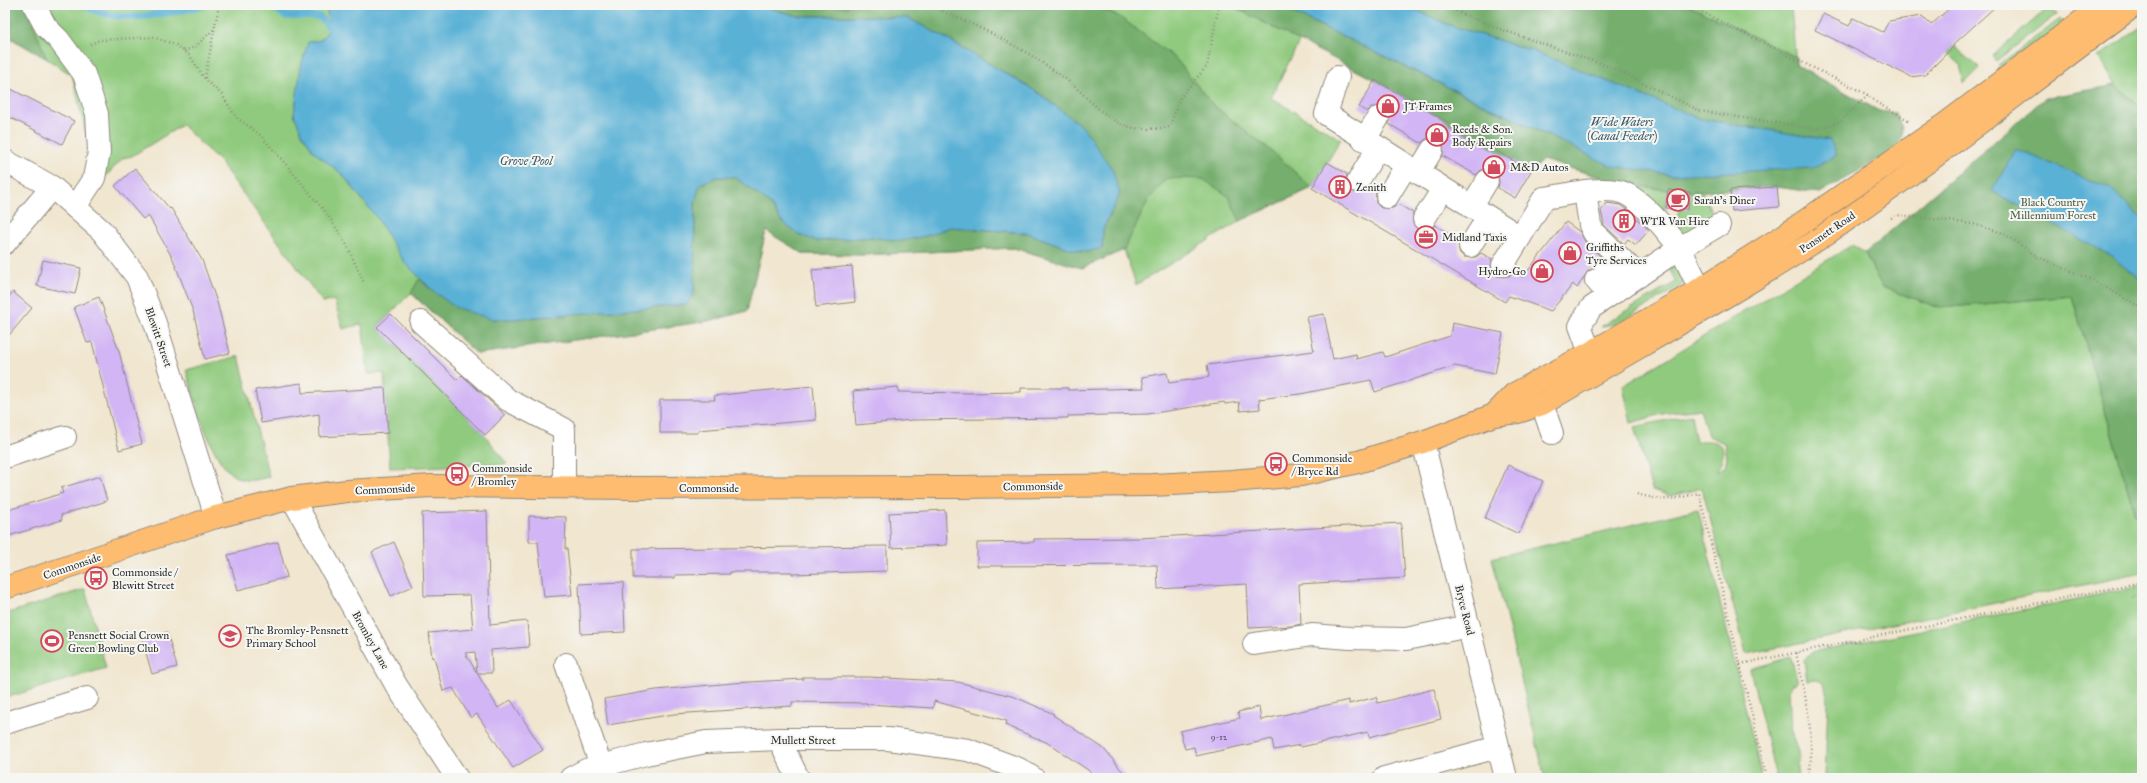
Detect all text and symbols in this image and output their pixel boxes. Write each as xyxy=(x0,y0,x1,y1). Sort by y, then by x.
shop icon: JT Frames xyxy=(1375,93,1401,119)
place label: JT Frames xyxy=(1403,100,1452,114)
water label: Wide Waters (Canal Feeder) xyxy=(1587,115,1658,143)
shop icon: Reeds & Son. Body Repairs xyxy=(1424,122,1450,148)
place label: Reeds & Son. Body Repairs xyxy=(1452,123,1513,149)
water label: Grove Pool xyxy=(500,154,554,168)
shop icon: M&D Autos xyxy=(1481,154,1507,180)
place label: M&D Autos xyxy=(1510,161,1568,174)
building icon: Zenith xyxy=(1327,174,1353,200)
place label: Zenith xyxy=(1356,181,1386,194)
cafe icon: Sarah's Diner xyxy=(1665,187,1691,213)
place label: Sarah's Diner xyxy=(1694,194,1756,207)
park label: Black Country Millennium Forest xyxy=(2010,196,2096,222)
building icon: WTR Van Hire xyxy=(1611,208,1637,234)
street label: Pensnett Road xyxy=(1797,209,1858,256)
place label: WTR Van Hire xyxy=(1640,215,1710,228)
office icon: Midland Taxis xyxy=(1413,224,1439,250)
place label: Midland Taxis xyxy=(1442,231,1507,244)
shop icon: Griffiths Tyre Services xyxy=(1557,240,1583,266)
place label: Griffiths Tyre Services xyxy=(1586,241,1646,267)
shop icon: Hydro-Go xyxy=(1529,258,1555,284)
place label: Hydro-Go xyxy=(1478,265,1526,278)
street label: Blewitt Street xyxy=(142,306,175,369)
bus stop icon: Commonside / Bryce Rd xyxy=(1263,451,1289,477)
place label: Commonside / Bryce Rd xyxy=(1291,452,1353,478)
bus stop icon: Commonside / Bromley xyxy=(444,461,470,487)
place label: Commonside / Bromley xyxy=(471,462,533,488)
street label: Commonside xyxy=(1003,479,1064,494)
street label: Commonside xyxy=(355,481,416,498)
street label: Commonside xyxy=(679,482,740,495)
street label: Commonside xyxy=(42,550,103,582)
bus stop icon: Commonside / Blewitt Street xyxy=(83,565,109,591)
place label: Commonside / Blewitt Street xyxy=(112,566,179,592)
street label: Bryce Road xyxy=(1452,584,1477,637)
street label: Bromley Lane xyxy=(349,609,392,672)
school or university icon: The Bromley-Pensnett Primary School xyxy=(217,623,243,649)
place label: The Bromley-Pensnett Primary School xyxy=(246,624,349,650)
sports icon: Pensnett Social Crown Green Bowling Club xyxy=(39,628,65,654)
place label: Pensnett Social Crown Green Bowling Club xyxy=(68,629,169,655)
house number: 9-12 xyxy=(1211,731,1228,742)
street label: Mullett Street xyxy=(770,734,836,747)

